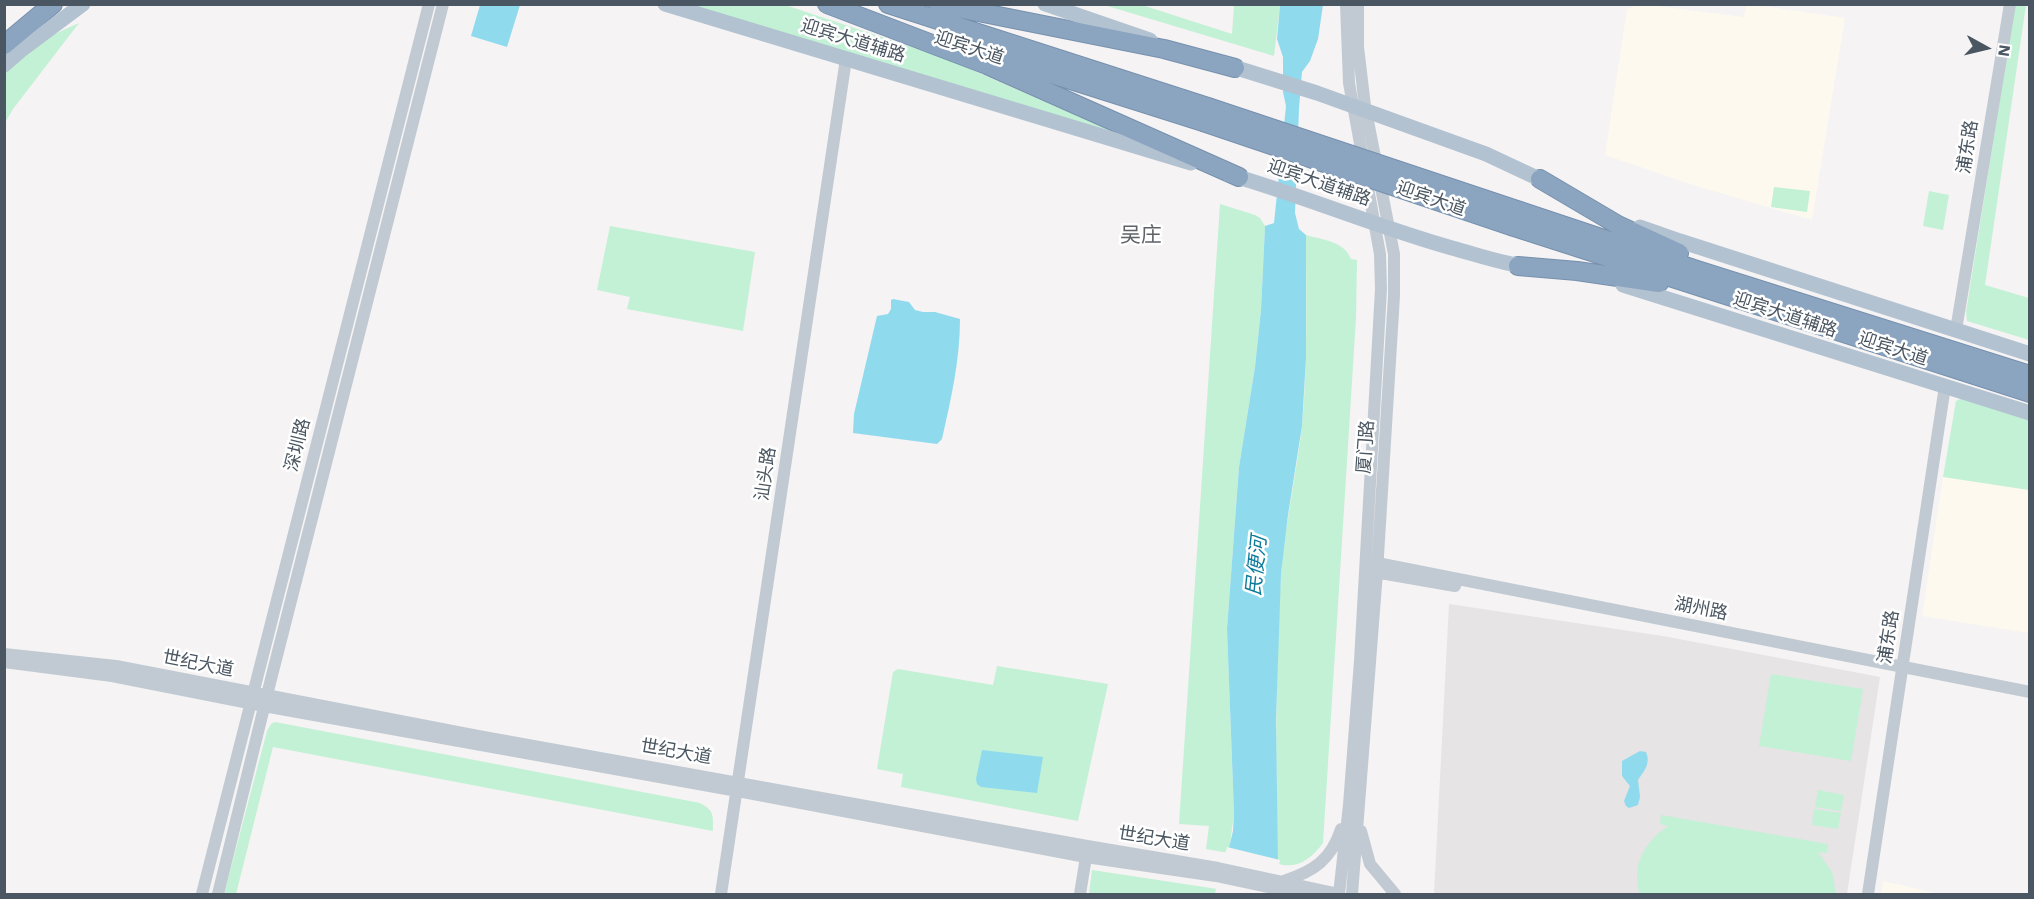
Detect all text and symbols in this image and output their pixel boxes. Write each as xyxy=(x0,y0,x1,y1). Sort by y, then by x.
street label: 迎宾大道辅路 xyxy=(798,15,908,67)
north arrow xyxy=(1956,18,2016,78)
street label: 迎宾大道 xyxy=(931,27,1007,69)
text: N xyxy=(1994,43,2015,58)
street label: 浦东路 xyxy=(1953,119,1983,175)
street label: 迎宾大道辅路 xyxy=(1264,155,1374,211)
street label: 迎宾大道 xyxy=(1393,177,1469,221)
district label: 吴庄 xyxy=(1120,223,1162,249)
street label: 迎宾大道辅路 xyxy=(1730,288,1840,342)
street label: 迎宾大道 xyxy=(1855,328,1931,370)
street label: 深圳路 xyxy=(281,416,315,474)
street label: 厦门路 xyxy=(1353,419,1379,475)
street label: 汕头路 xyxy=(752,446,780,502)
water label: 民便河 xyxy=(1242,535,1272,597)
street label: 湖州路 xyxy=(1672,593,1730,625)
street label: 浦东路 xyxy=(1874,609,1904,665)
street label: 世纪大道 xyxy=(161,647,235,681)
street label: 世纪大道 xyxy=(639,735,713,769)
street label: 世纪大道 xyxy=(1117,823,1191,855)

